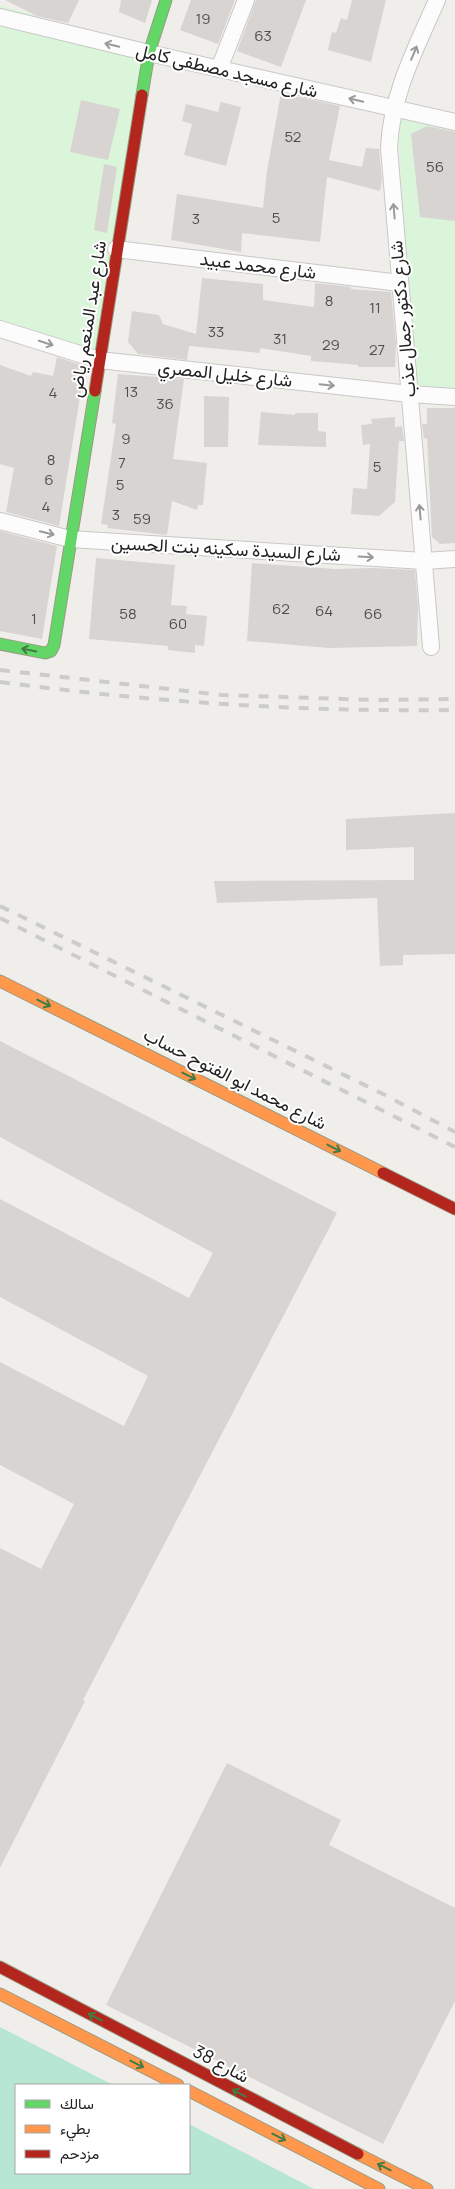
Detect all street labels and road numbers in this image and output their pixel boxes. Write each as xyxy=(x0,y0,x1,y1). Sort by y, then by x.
street label: شارع مسجد مصطفى كامل xyxy=(134,37,320,104)
street label: شارع عبد المنعم رياض xyxy=(63,239,112,399)
street label: شارع دكتور جمال عذب xyxy=(383,240,422,398)
street label: شارع محمد عبيد xyxy=(199,246,318,285)
street label: شارع خليل المصري xyxy=(156,354,294,396)
street label: شارع السيدة سكينه بنت الحسين xyxy=(111,530,342,567)
street label: شارع محمد ابو الفتوح حساب xyxy=(139,1021,331,1136)
street label: شارع 38 xyxy=(189,2038,254,2089)

